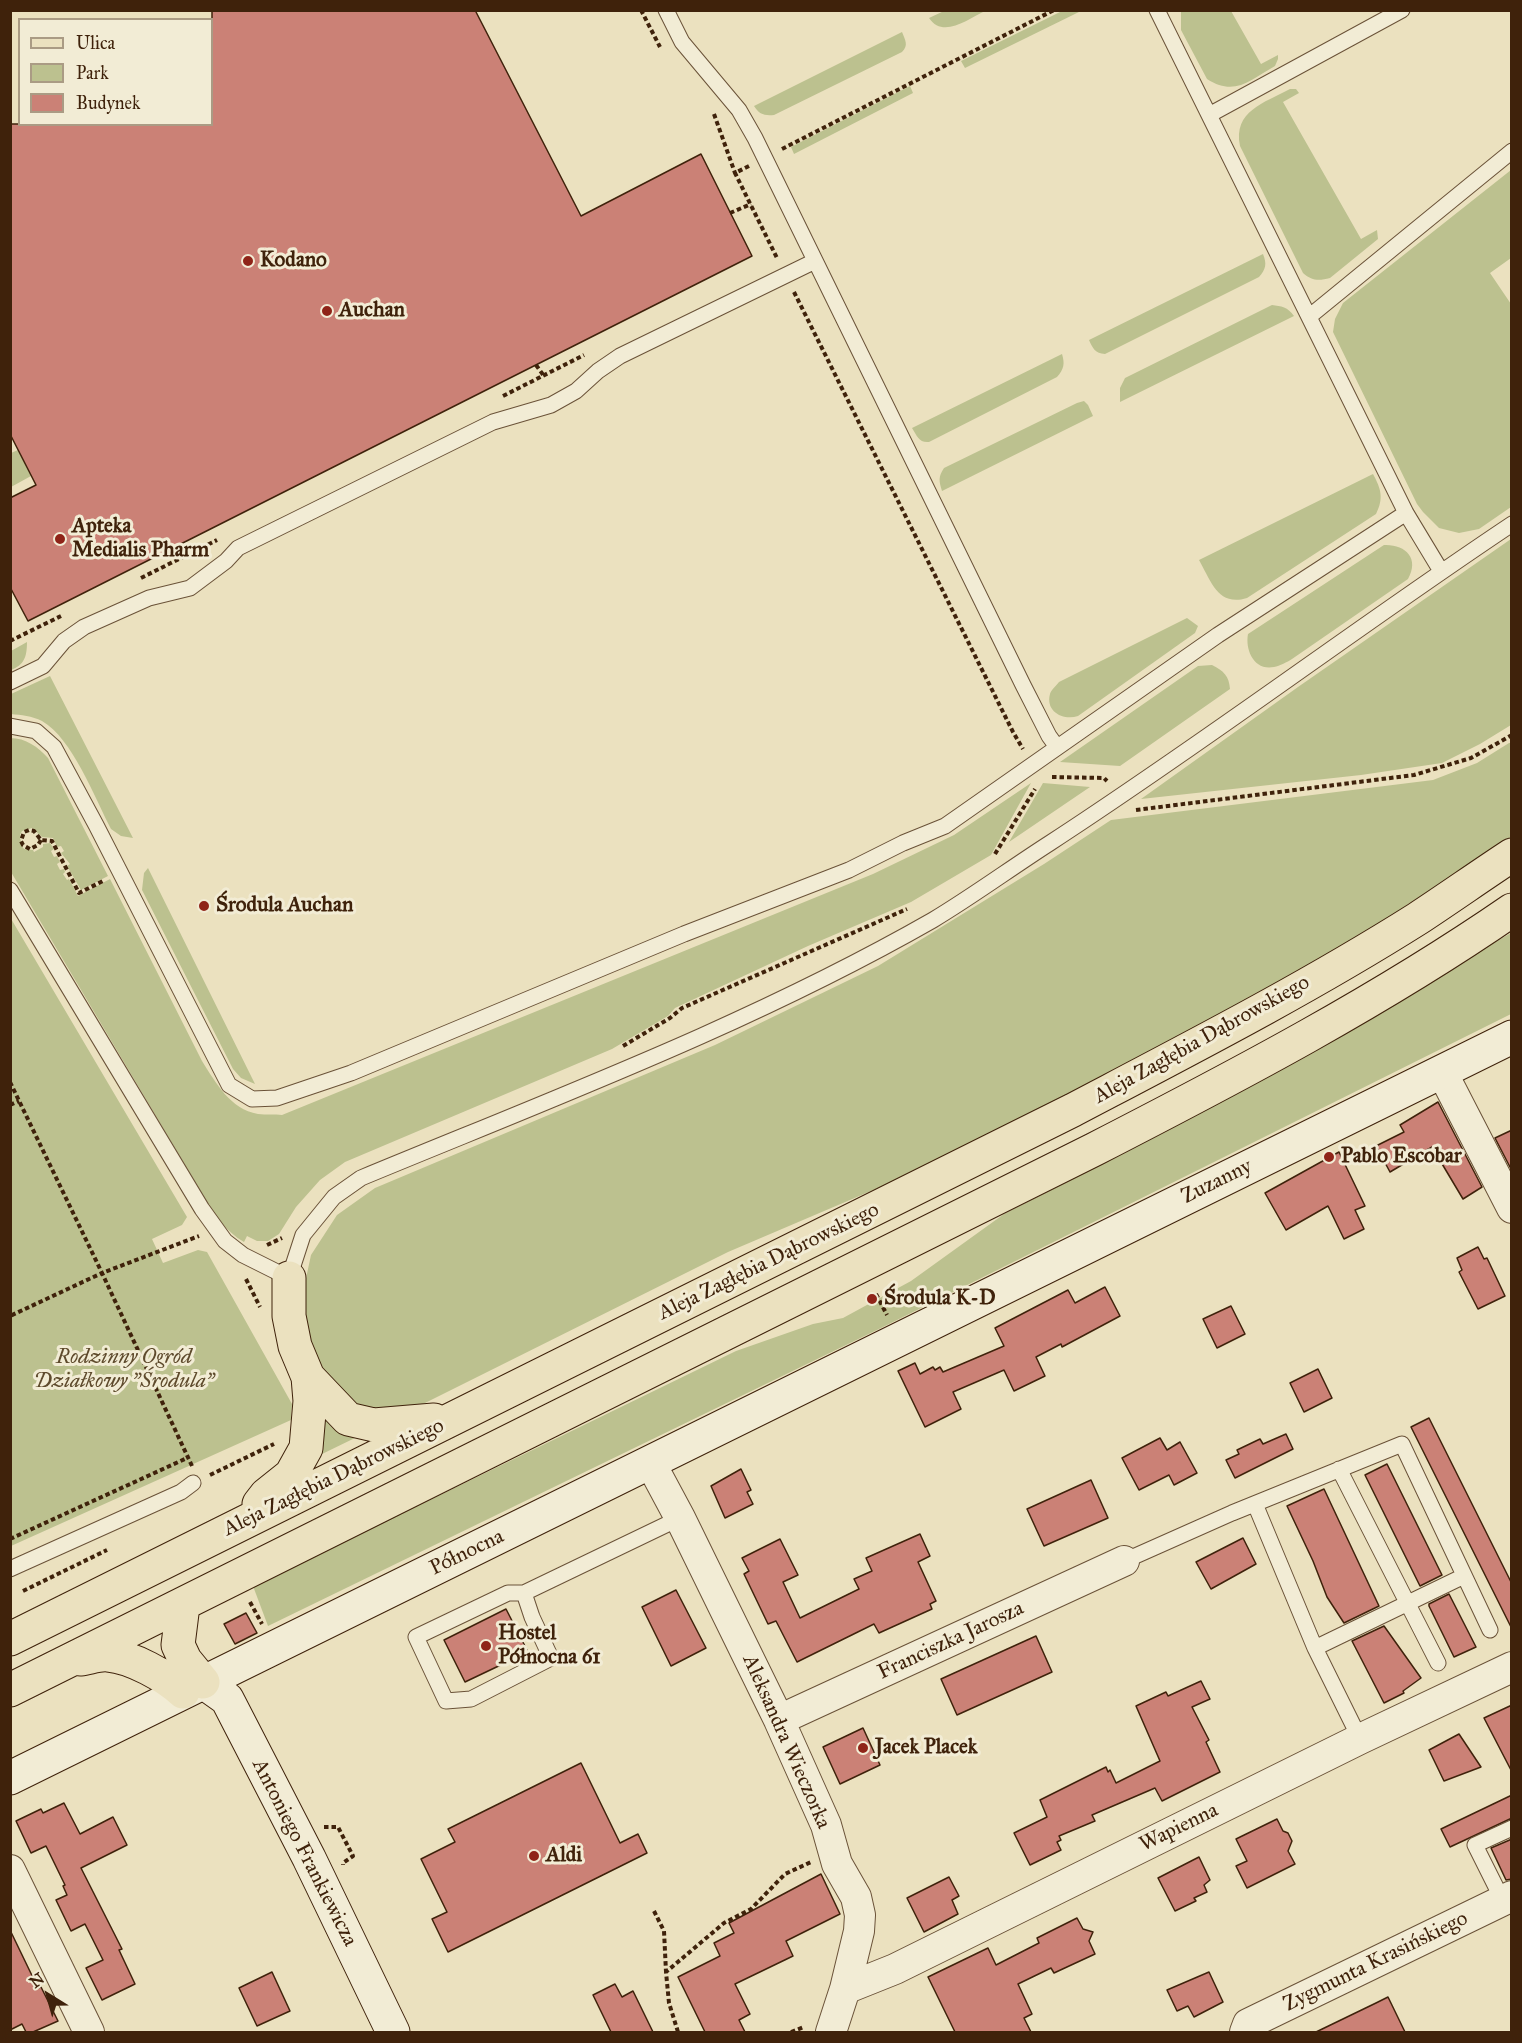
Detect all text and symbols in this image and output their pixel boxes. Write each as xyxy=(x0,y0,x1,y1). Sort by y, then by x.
legend xyxy=(18,18,213,126)
text: Ulica xyxy=(76,32,115,54)
text: Park xyxy=(76,62,109,84)
text: Budynek xyxy=(76,92,140,114)
place label: Kodano xyxy=(260,248,327,274)
marker: Kodano xyxy=(241,254,255,268)
place label: Auchan xyxy=(339,298,405,324)
marker: Auchan xyxy=(320,304,334,318)
place label: Apteka Medialis Pharm xyxy=(72,514,209,564)
marker: Apteka Medialis Pharm xyxy=(53,532,67,546)
place label: Środula Auchan xyxy=(216,893,353,919)
marker: Środula Auchan xyxy=(197,899,211,913)
street label: Aleja Zagłębia Dąbrowskiego xyxy=(1090,970,1314,1110)
place label: Pablo Escobar xyxy=(1341,1144,1462,1170)
marker: Pablo Escobar xyxy=(1322,1150,1336,1164)
street label: Zuzanny xyxy=(1178,1154,1256,1210)
street label: Aleja Zagłębia Dąbrowskiego xyxy=(655,1198,883,1326)
place label: Środula K-D xyxy=(884,1286,995,1312)
marker: Środula K-D xyxy=(865,1292,879,1306)
park label: Rodzinny Ogród Działkowy "Środula" xyxy=(34,1345,214,1395)
street label: Aleja Zagłębia Dąbrowskiego xyxy=(220,1414,448,1542)
street label: Północna xyxy=(426,1524,508,1582)
street label: Franciszka Jarosza xyxy=(874,1596,1028,1686)
place label: Hostel Północna 61 xyxy=(498,1621,601,1671)
marker: Hostel Północna 61 xyxy=(479,1639,493,1653)
street label: Aleksandra Wieczorka xyxy=(736,1651,836,1833)
place label: Jacek Placek xyxy=(875,1735,978,1761)
marker: Jacek Placek xyxy=(856,1741,870,1755)
street label: Antoniego Frankiewicza xyxy=(246,1755,362,1951)
street label: Wapienna xyxy=(1136,1798,1222,1858)
place label: Aldi xyxy=(546,1843,582,1869)
marker: Aldi xyxy=(527,1849,541,1863)
street label: Zygmunta Krasińskiego xyxy=(1280,1906,1472,2018)
north arrow xyxy=(18,1965,78,2025)
text: N xyxy=(26,1969,48,1992)

